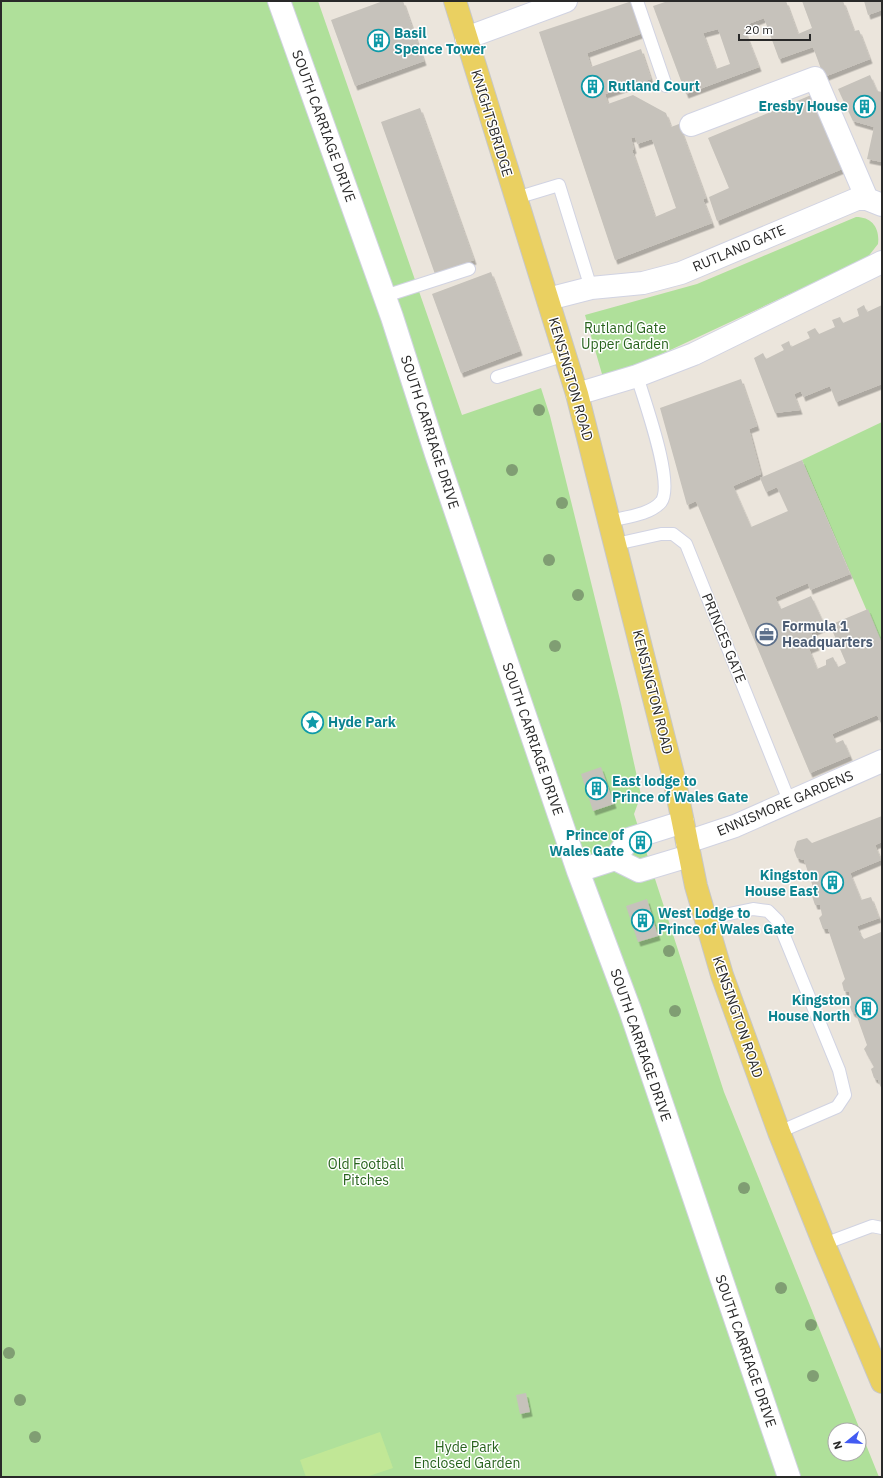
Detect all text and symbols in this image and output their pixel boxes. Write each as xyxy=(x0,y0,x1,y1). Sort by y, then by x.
scale bar xyxy=(739,16,810,42)
text: 20 m xyxy=(745,22,773,37)
place label: Basil Spence Tower xyxy=(394,24,486,58)
building icon: Basil Spence Tower xyxy=(365,28,391,54)
street label: SOUTH CARRIAGE DRIVE xyxy=(288,47,360,205)
street label: KNIGHTSBRIDGE xyxy=(467,67,517,179)
building icon: Rutland Court xyxy=(580,73,606,99)
place label: Rutland Court xyxy=(608,77,700,95)
building icon: Eresby House xyxy=(851,93,877,119)
place label: Eresby House xyxy=(759,97,848,115)
street label: RUTLAND GATE xyxy=(690,220,788,276)
street label: KENSINGTON ROAD xyxy=(545,315,597,443)
park label: Rutland Gate Upper Garden xyxy=(581,319,669,353)
street label: SOUTH CARRIAGE DRIVE xyxy=(397,353,463,511)
street label: PRINCES GATE xyxy=(698,590,750,686)
place label: Formula 1 Headquarters xyxy=(782,617,873,651)
office icon: Formula 1 Headquarters xyxy=(753,621,779,647)
street label: KENSINGTON ROAD xyxy=(629,628,677,756)
street label: SOUTH CARRIAGE DRIVE xyxy=(498,660,568,818)
place icon: Hyde Park xyxy=(300,709,326,735)
place label: Hyde Park xyxy=(328,713,397,731)
street label: ENNISMORE GARDENS xyxy=(714,766,856,840)
place label: East lodge to Prince of Wales Gate xyxy=(612,772,748,806)
building icon: East lodge to Prince of Wales Gate xyxy=(584,776,610,802)
place label: Prince of Wales Gate xyxy=(549,826,624,860)
building icon: Prince of Wales Gate xyxy=(627,830,653,856)
place label: Kingston House East xyxy=(745,866,818,900)
building icon: Kingston House East xyxy=(820,870,846,896)
place label: West Lodge to Prince of Wales Gate xyxy=(658,904,794,938)
building icon: West Lodge to Prince of Wales Gate xyxy=(629,908,655,934)
street label: KENSINGTON ROAD xyxy=(709,954,767,1080)
street label: SOUTH CARRIAGE DRIVE xyxy=(606,966,676,1124)
place label: Kingston House North xyxy=(768,991,850,1025)
building icon: Kingston House North xyxy=(853,995,879,1021)
park label: Old Football Pitches xyxy=(328,1155,404,1189)
street label: SOUTH CARRIAGE DRIVE xyxy=(711,1272,781,1430)
north arrow xyxy=(827,1422,867,1462)
park label: Hyde Park Enclosed Garden xyxy=(414,1438,520,1472)
text: N xyxy=(830,1439,845,1451)

